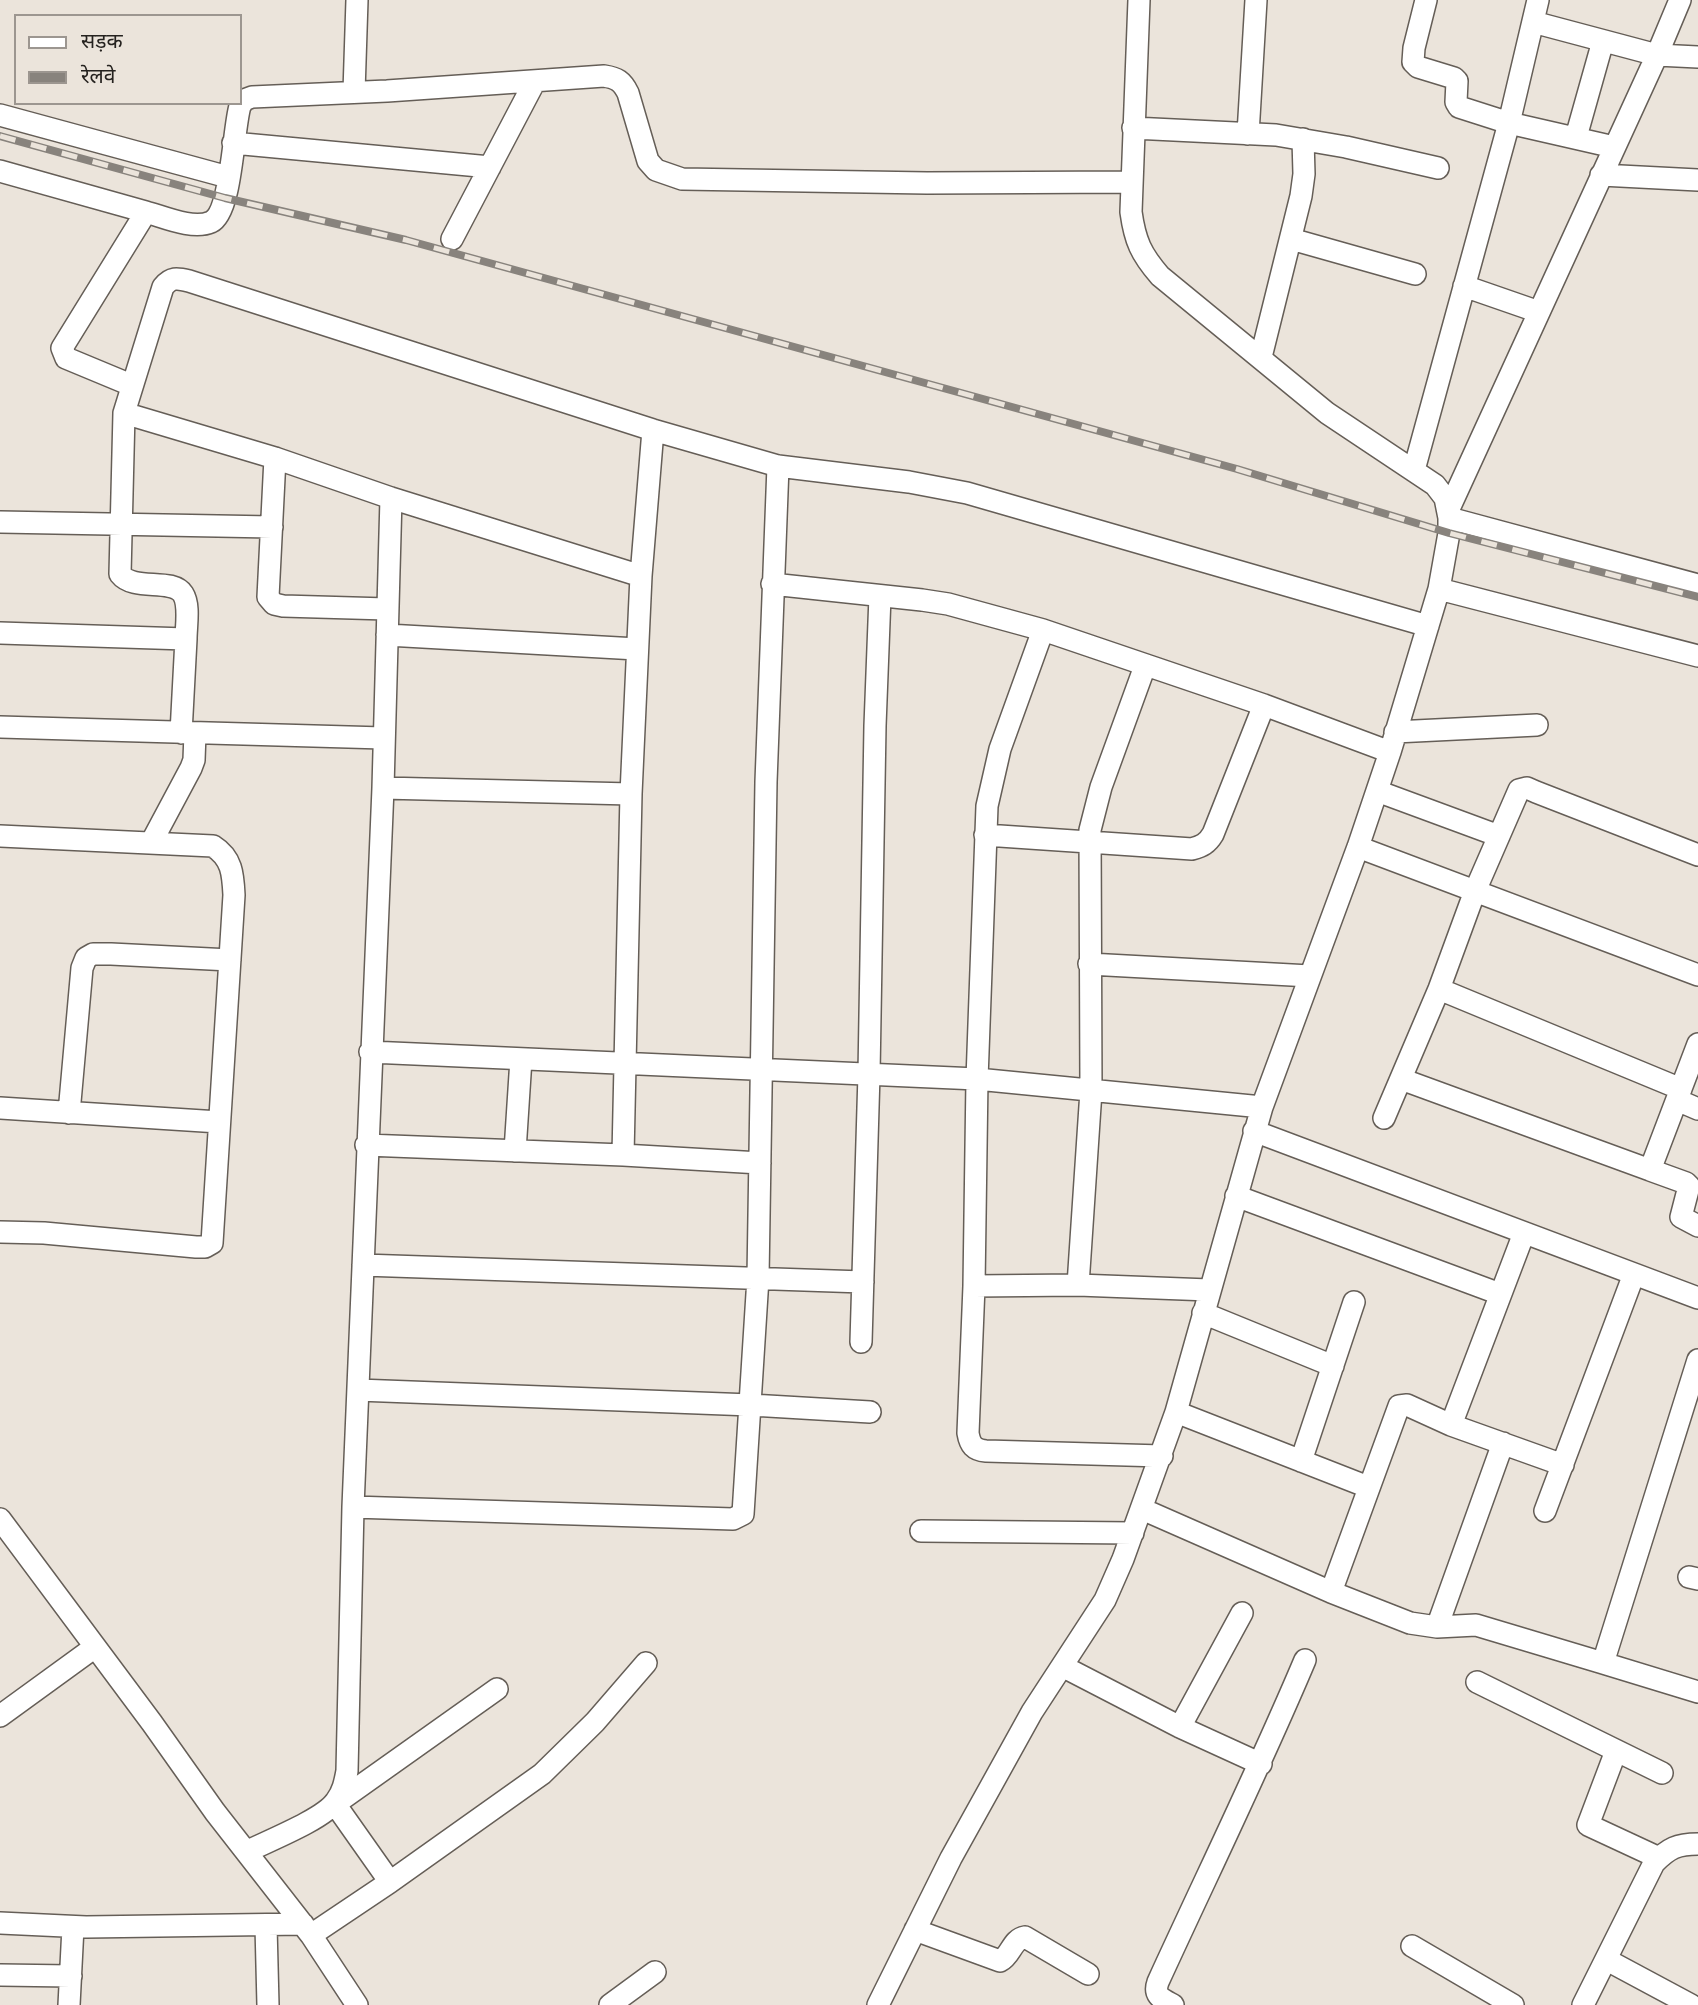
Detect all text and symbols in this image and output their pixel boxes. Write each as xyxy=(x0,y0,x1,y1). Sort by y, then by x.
legend xyxy=(14,14,242,105)
text: सड़क xyxy=(81,29,123,52)
text: रेलवे xyxy=(81,64,116,87)

